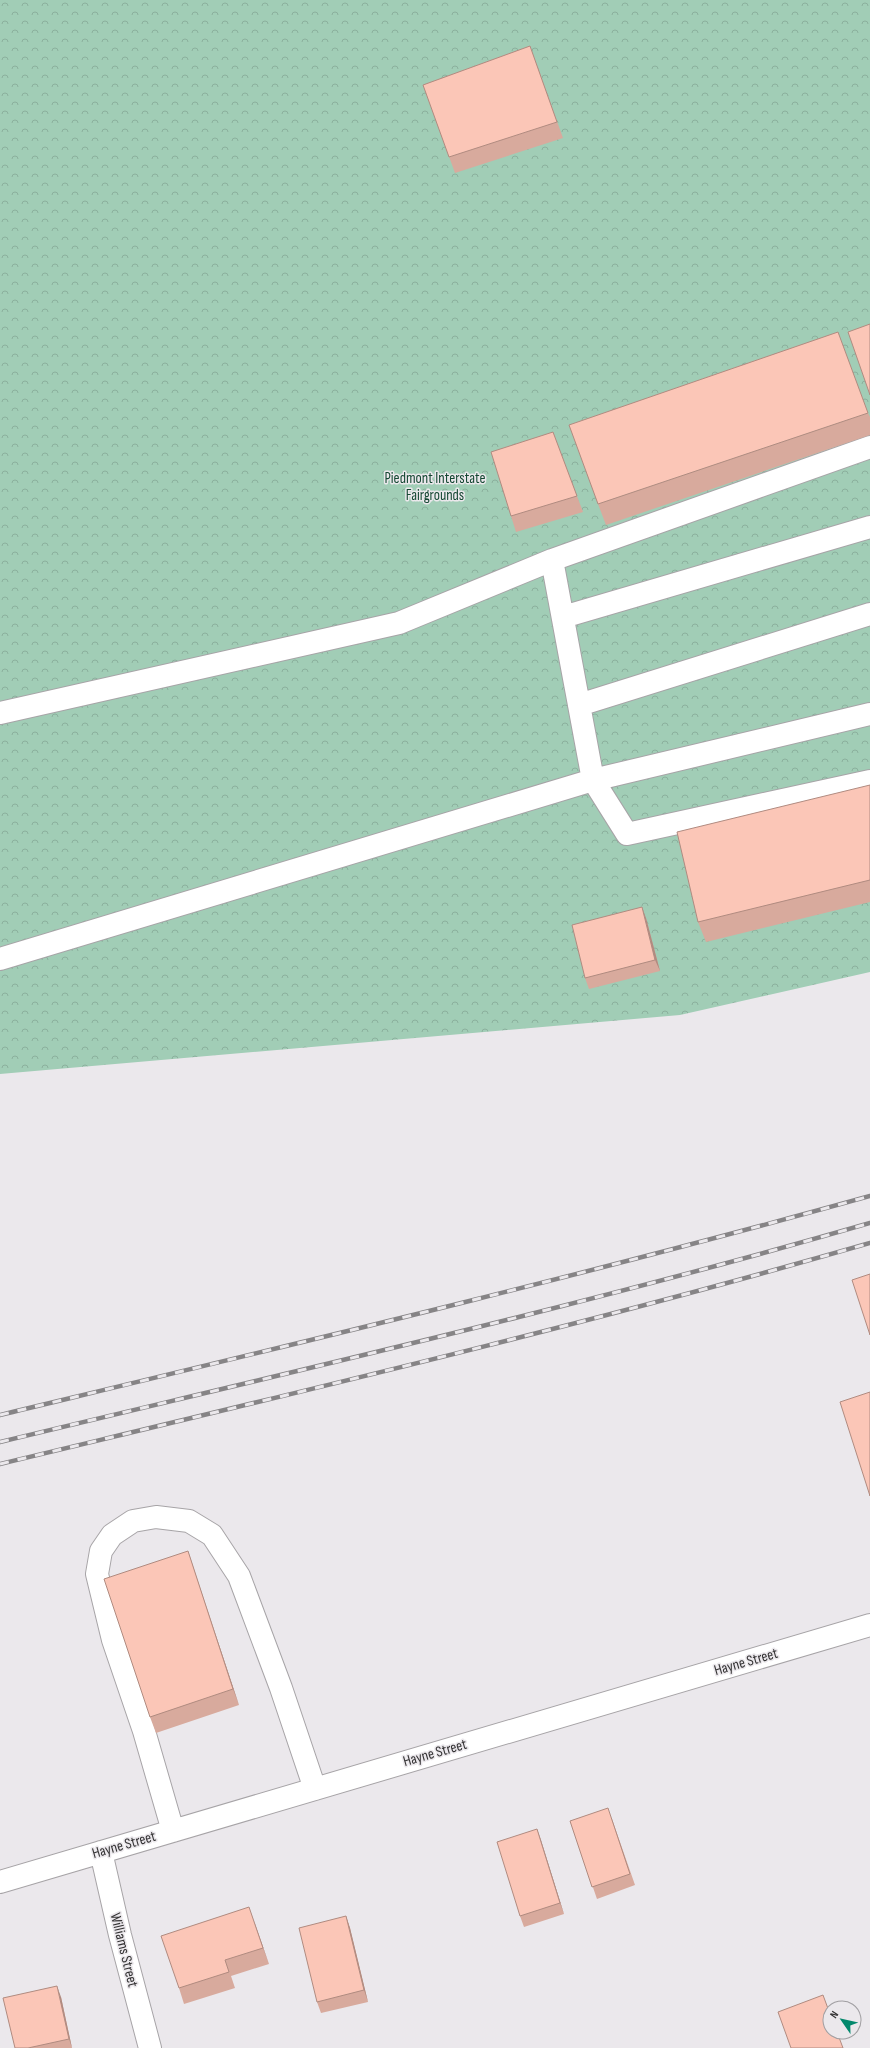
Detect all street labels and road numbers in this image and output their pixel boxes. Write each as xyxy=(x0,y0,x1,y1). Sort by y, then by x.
street label: Hayne Street xyxy=(712,1644,781,1680)
street label: Hayne Street xyxy=(401,1735,470,1771)
street label: Hayne Street xyxy=(90,1827,159,1863)
street label: Williams Street xyxy=(106,1911,143,1990)

